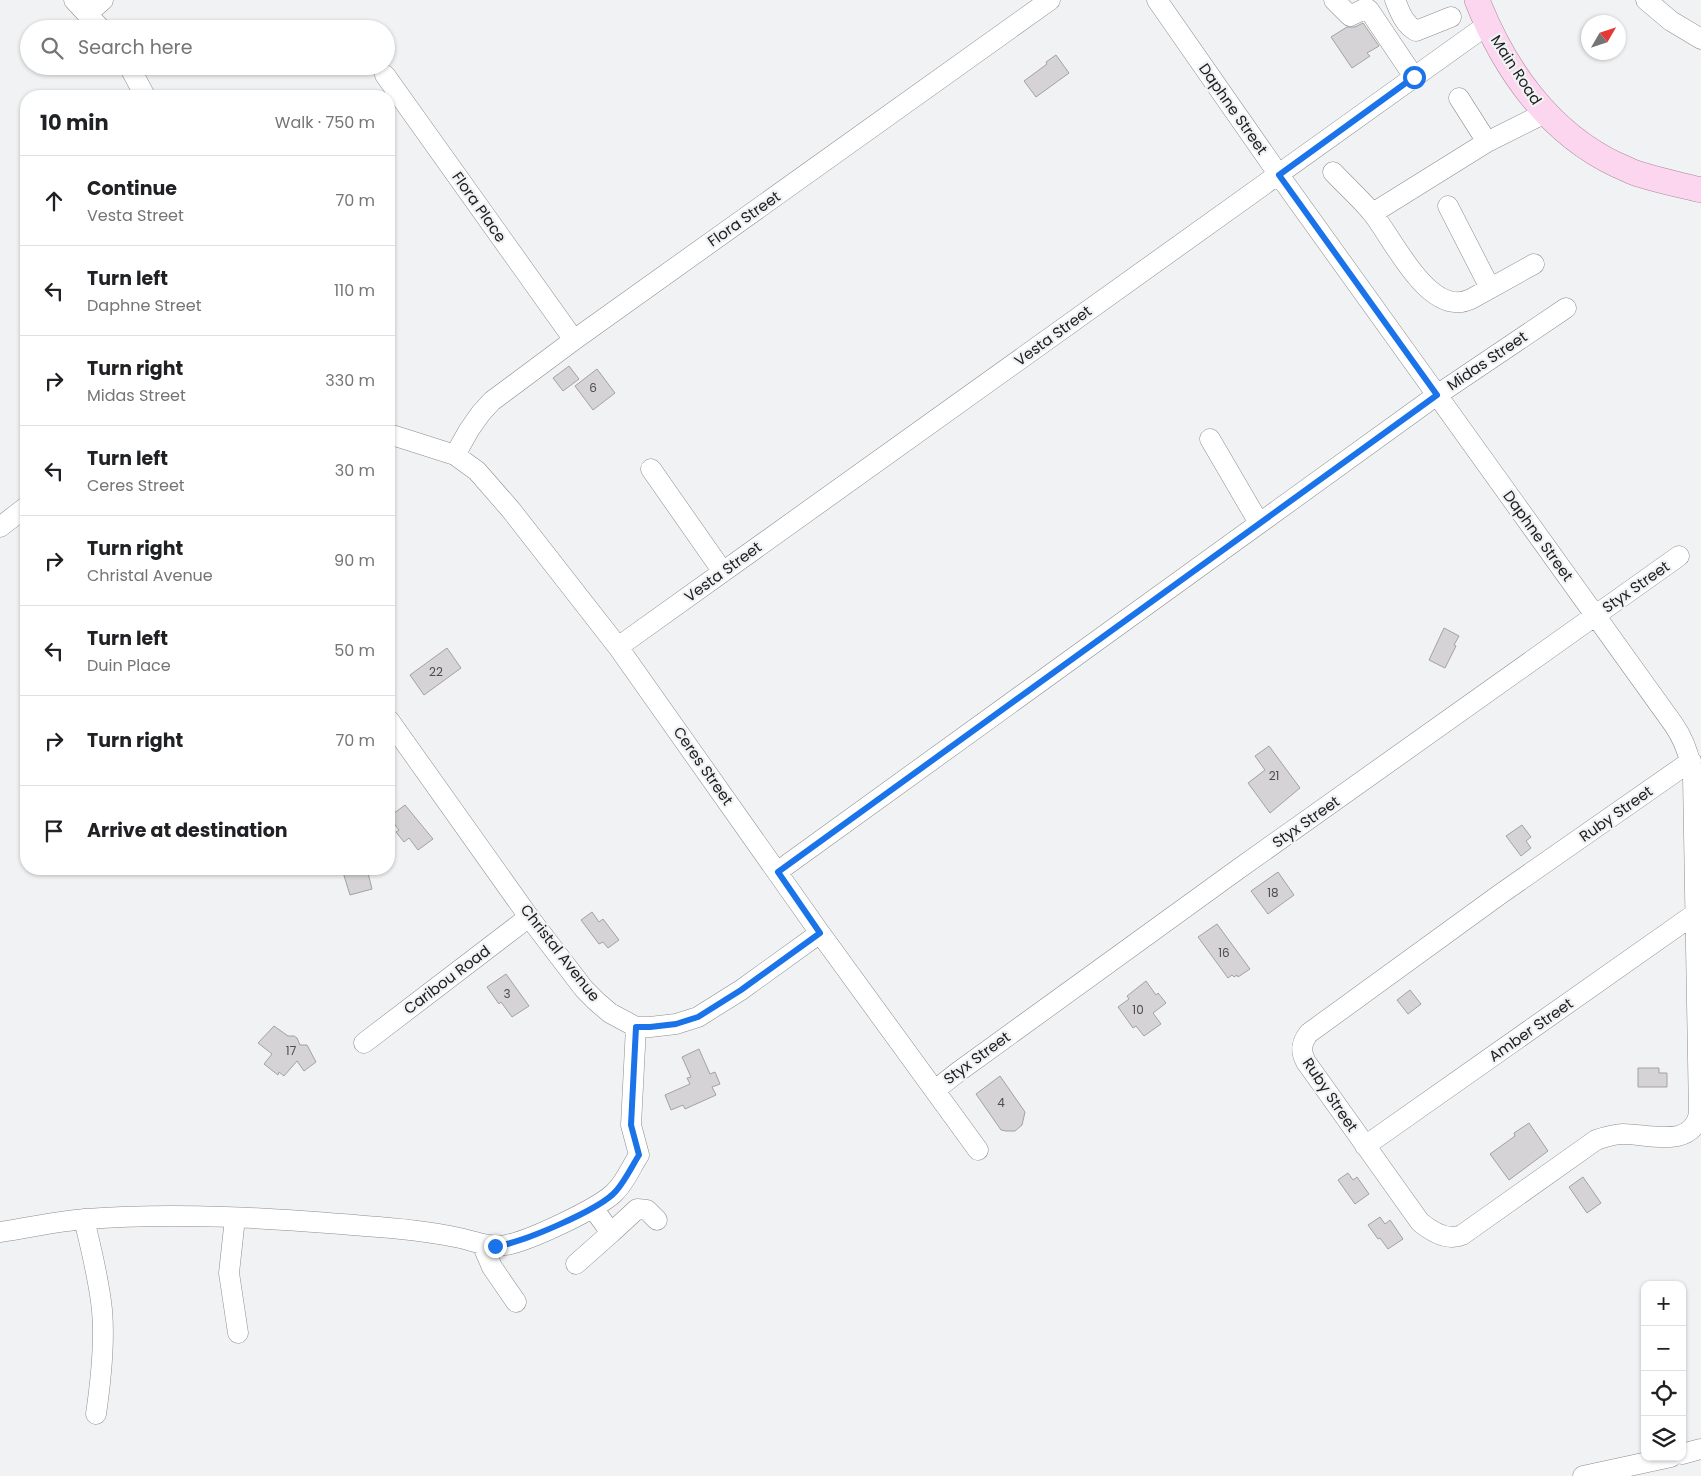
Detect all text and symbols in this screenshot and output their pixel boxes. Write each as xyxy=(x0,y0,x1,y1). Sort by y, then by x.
north arrow xyxy=(1581,15,1626,60)
search box xyxy=(20,20,395,75)
street label: Main Road xyxy=(1486,31,1547,109)
icon: search xyxy=(38,34,66,62)
text: Search here xyxy=(78,34,192,61)
street label: Daphne Street xyxy=(1194,59,1273,159)
route start xyxy=(1403,66,1426,89)
text: 10 min xyxy=(40,108,109,137)
text: Walk · 750 m xyxy=(275,111,375,134)
street label: Flora Place xyxy=(447,167,511,246)
text: Continue xyxy=(87,175,177,202)
street label: Flora Street xyxy=(703,186,784,251)
icon: ahead xyxy=(40,187,68,215)
text: 70 m xyxy=(335,189,375,212)
text: Vesta Street xyxy=(87,204,184,227)
text: Turn left xyxy=(87,265,168,292)
icon: left xyxy=(40,277,68,305)
text: 110 m xyxy=(334,279,375,302)
text: Daphne Street xyxy=(87,294,201,317)
street label: Vesta Street xyxy=(1010,300,1096,371)
street label: Midas Street xyxy=(1442,326,1531,395)
text: Turn right xyxy=(87,355,183,382)
icon: right xyxy=(40,367,68,395)
text: 330 m xyxy=(325,369,375,392)
house number: 6 xyxy=(589,379,597,396)
text: Midas Street xyxy=(87,384,186,407)
text: Turn left xyxy=(87,445,168,472)
icon: left xyxy=(40,457,68,485)
text: 30 m xyxy=(335,459,375,482)
text: Ceres Street xyxy=(87,474,185,497)
street label: Daphne Street xyxy=(1498,486,1578,585)
text: Turn right xyxy=(87,535,183,562)
street label: Vesta Street xyxy=(680,536,766,607)
icon: right xyxy=(40,547,68,575)
text: 90 m xyxy=(334,549,375,572)
street label: Styx Street xyxy=(1598,556,1674,618)
text: Christal Avenue xyxy=(87,564,213,587)
text: Turn left xyxy=(87,625,168,652)
icon: left xyxy=(40,637,68,665)
text: 50 m xyxy=(334,639,375,662)
text: Duin Place xyxy=(87,654,171,677)
house number: 22 xyxy=(429,663,443,680)
street label: Ceres Street xyxy=(669,722,738,809)
icon: right xyxy=(40,727,68,755)
text: Turn right xyxy=(87,727,183,754)
text: 70 m xyxy=(335,729,375,752)
house number: 21 xyxy=(1269,767,1279,784)
street label: Ruby Street xyxy=(1575,781,1657,847)
street label: Styx Street xyxy=(1268,791,1344,853)
icon: arrive xyxy=(40,817,68,845)
text: Arrive at destination xyxy=(87,817,288,844)
house number: 18 xyxy=(1267,884,1279,901)
street label: Christal Avenue xyxy=(516,900,605,1006)
street label: Caribou Road xyxy=(399,940,494,1019)
house number: 16 xyxy=(1218,944,1230,961)
house number: 3 xyxy=(503,985,511,1002)
street label: Amber Street xyxy=(1484,993,1577,1066)
house number: 10 xyxy=(1132,1001,1144,1018)
street label: Styx Street xyxy=(939,1026,1014,1089)
house number: 17 xyxy=(286,1042,297,1059)
street label: Ruby Street xyxy=(1298,1054,1363,1136)
house number: 4 xyxy=(997,1094,1005,1111)
route end xyxy=(484,1235,507,1258)
map controls xyxy=(1641,1281,1686,1461)
button: + xyxy=(1641,1281,1686,1326)
button: − xyxy=(1641,1326,1686,1371)
button: locate xyxy=(1641,1371,1686,1416)
button: layers xyxy=(1641,1416,1686,1461)

